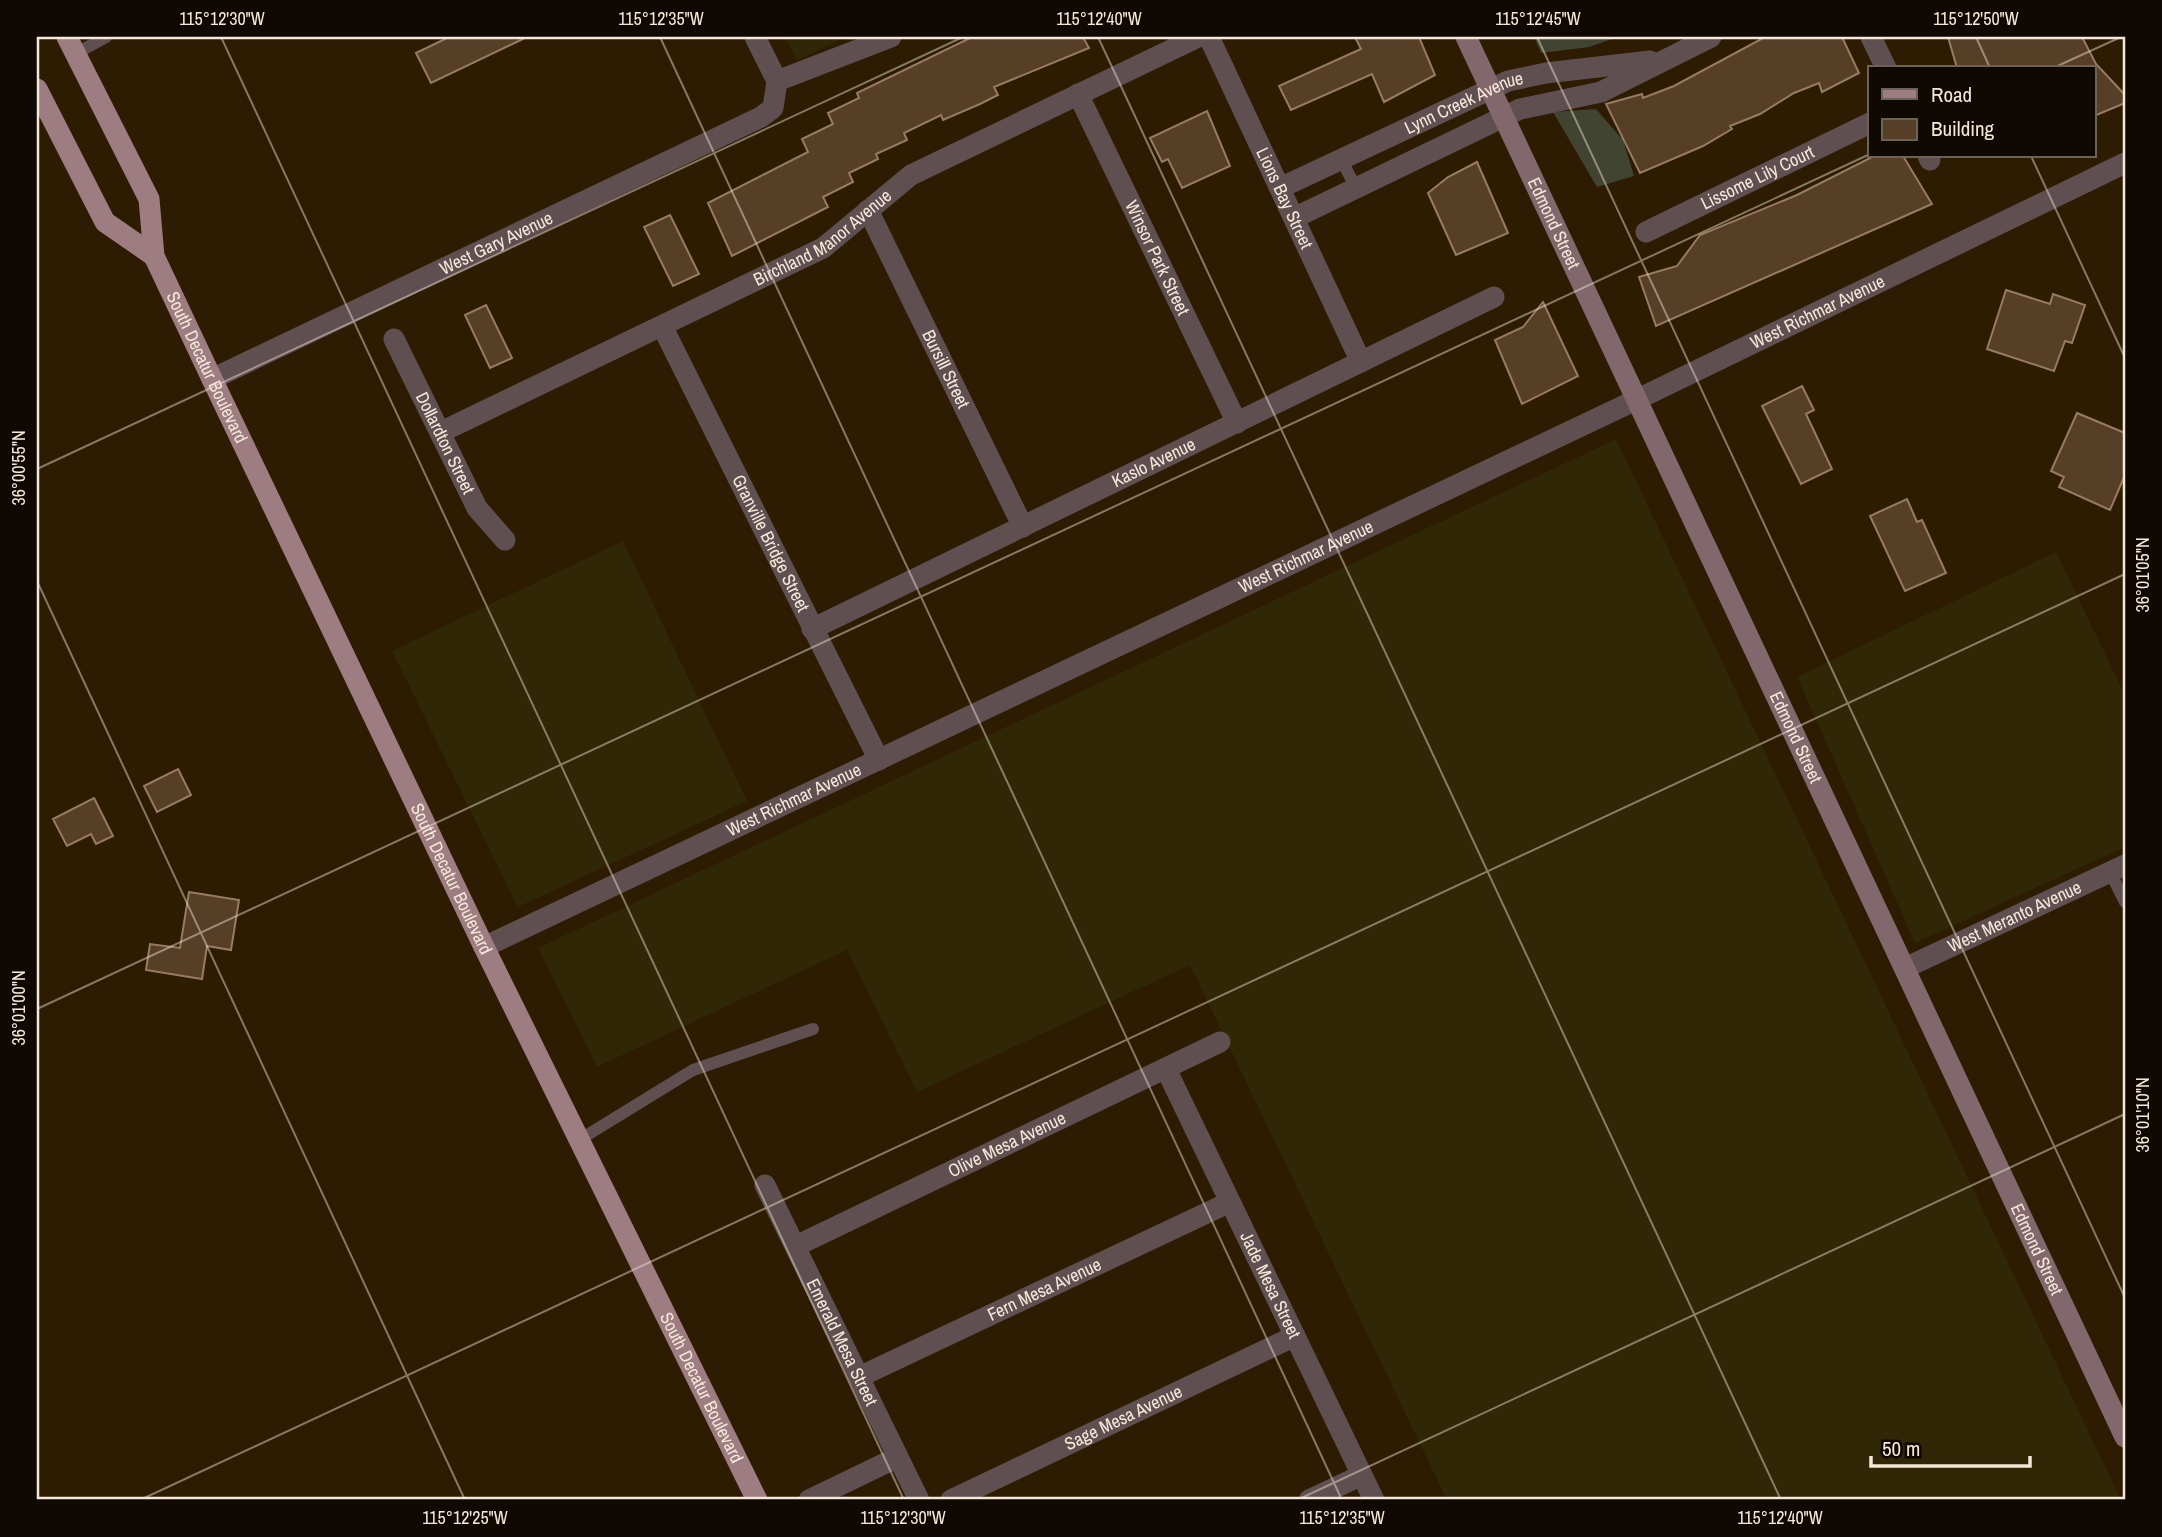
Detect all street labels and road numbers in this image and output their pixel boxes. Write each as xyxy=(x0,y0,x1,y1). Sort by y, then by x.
street label: Lynn Creek Avenue xyxy=(1400,65,1525,140)
street label: Lissome Lily Court xyxy=(1696,139,1818,215)
street label: Lions Bay Street xyxy=(1250,143,1319,253)
street label: Edmond Street xyxy=(1522,173,1586,273)
street label: Birchland Manor Avenue xyxy=(749,183,897,292)
street label: Winsor Park Street xyxy=(1119,196,1196,319)
street label: West Gary Avenue xyxy=(435,205,557,281)
street label: West Richmar Avenue xyxy=(1746,268,1889,355)
street label: South Decatur Boulevard xyxy=(160,287,254,447)
street label: Bursill Street xyxy=(916,325,976,412)
street label: Dollardton Street xyxy=(410,388,481,498)
street label: Kaslo Avenue xyxy=(1107,431,1199,493)
street label: Granville Bridge Street xyxy=(726,470,816,616)
street label: West Richmar Avenue xyxy=(1234,513,1377,599)
street label: Edmond Street xyxy=(1764,687,1828,787)
street label: West Richmar Avenue xyxy=(722,757,865,842)
street label: South Decatur Boulevard xyxy=(405,799,499,959)
street label: West Meranto Avenue xyxy=(1943,874,2085,958)
street label: Olive Mesa Avenue xyxy=(944,1105,1070,1183)
street label: Edmond Street xyxy=(2005,1199,2069,1299)
street label: Jade Mesa Street xyxy=(1234,1227,1307,1343)
street label: Fern Mesa Avenue xyxy=(983,1252,1105,1327)
street label: Emerald Mesa Street xyxy=(801,1274,884,1410)
street label: South Decatur Boulevard xyxy=(654,1308,750,1467)
street label: Sage Mesa Avenue xyxy=(1060,1379,1186,1456)

